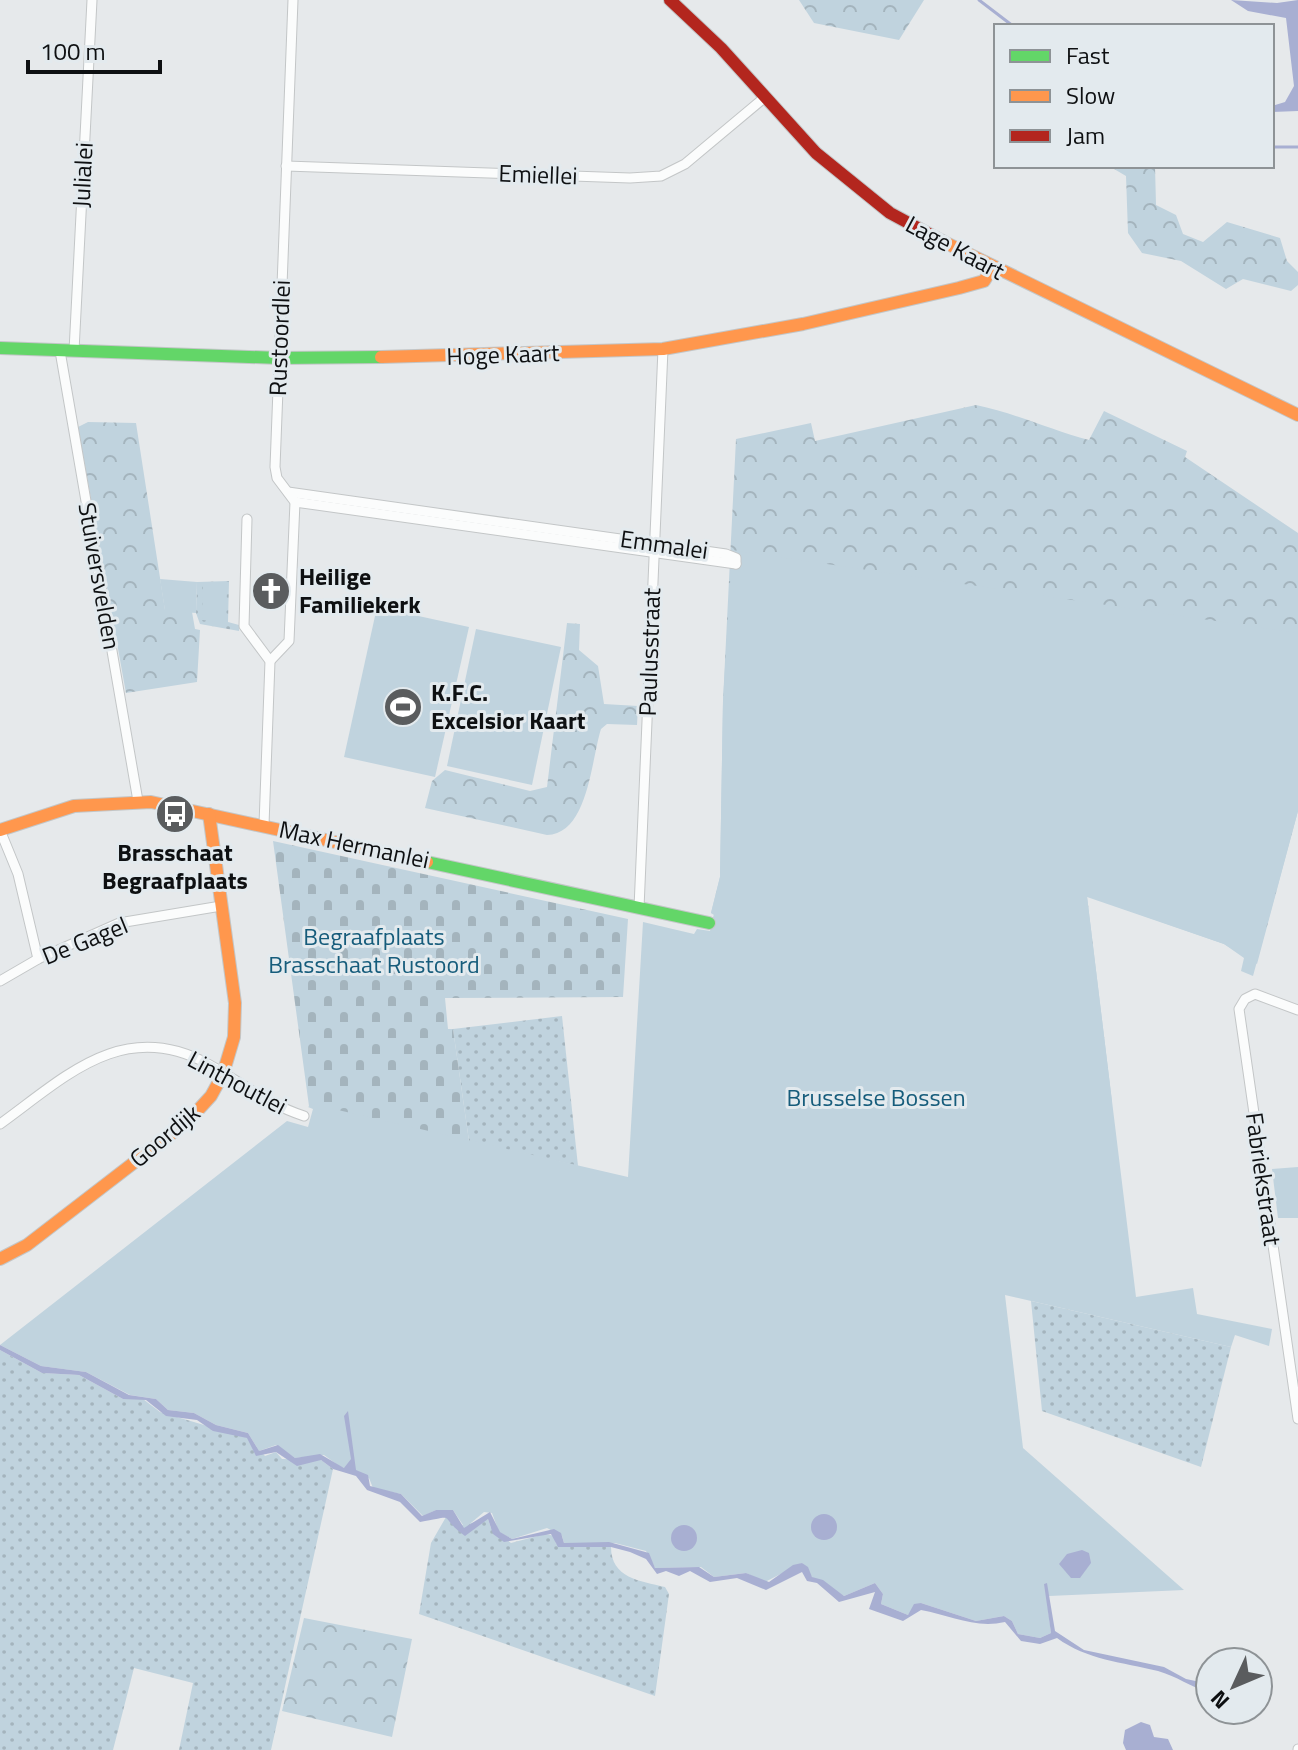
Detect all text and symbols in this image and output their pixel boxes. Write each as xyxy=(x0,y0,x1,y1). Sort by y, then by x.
scale bar xyxy=(28,24,160,74)
legend xyxy=(994,24,1274,168)
text: 100 m xyxy=(40,33,106,69)
text: Fast xyxy=(1066,37,1110,73)
text: Slow xyxy=(1066,77,1115,113)
text: Jam xyxy=(1066,117,1105,153)
street label: Julialei xyxy=(62,141,102,209)
street label: Emiellei xyxy=(498,155,578,193)
street label: Lage Kaart xyxy=(899,206,1012,289)
street label: Rustoordlei xyxy=(259,279,299,397)
street label: Hoge Kaart xyxy=(446,334,561,374)
street label: Stuiversvelden xyxy=(69,500,131,652)
street label: Emmalei xyxy=(618,520,710,568)
place label: Heilige Familiekerk xyxy=(299,558,421,622)
church icon: Heilige Familiekerk xyxy=(250,570,292,612)
street label: Paulusstraat xyxy=(629,586,669,717)
place label: K.F.C. Excelsior Kaart xyxy=(431,674,586,738)
sports icon: K.F.C. Excelsior Kaart xyxy=(382,686,424,728)
bus stop icon: Brasschaat Begraafplaats xyxy=(154,793,196,835)
street label: Max Hermanlei xyxy=(276,811,433,878)
place label: Brasschaat Begraafplaats xyxy=(102,834,248,898)
street label: De Gagel xyxy=(36,907,133,974)
park label: Begraafplaats Brasschaat Rustoord xyxy=(268,918,480,982)
street label: Linthoutlei xyxy=(181,1041,293,1123)
park label: Brusselse Bossen xyxy=(786,1079,966,1115)
street label: Goordijk xyxy=(121,1095,208,1176)
street label: Fabriekstraat xyxy=(1237,1110,1291,1248)
north arrow xyxy=(1194,1646,1274,1726)
text: N xyxy=(1202,1683,1237,1717)

